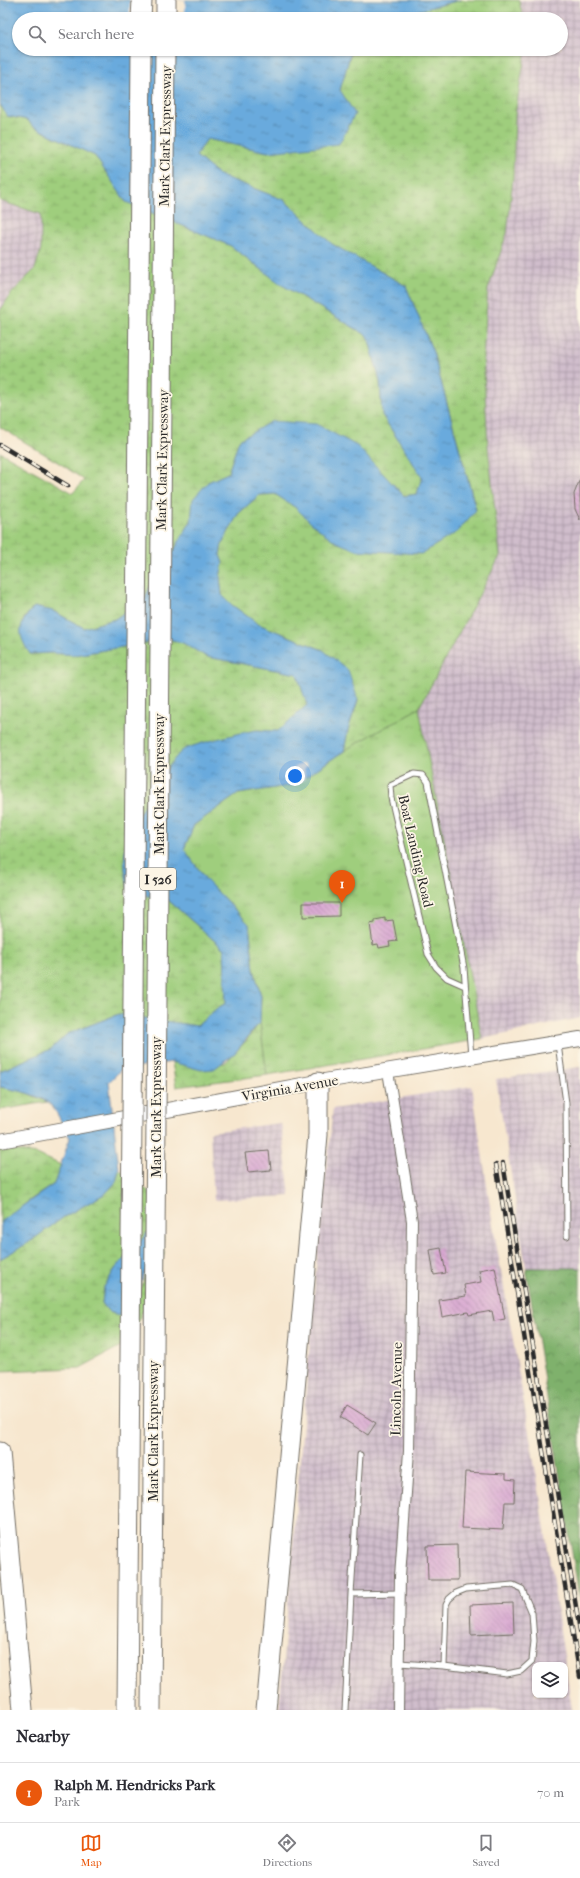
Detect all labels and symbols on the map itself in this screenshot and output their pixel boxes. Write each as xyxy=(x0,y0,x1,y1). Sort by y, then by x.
street label: Mark Clark Expressway xyxy=(156,65,175,207)
street label: Mark Clark Expressway xyxy=(153,389,172,531)
street label: Mark Clark Expressway xyxy=(151,713,168,855)
your location xyxy=(285,766,305,786)
street label: Boat Landing Road xyxy=(394,793,437,910)
road number: I 526 xyxy=(140,868,176,890)
pin: 1 xyxy=(329,870,355,903)
street label: Mark Clark Expressway xyxy=(148,1036,165,1178)
street label: Virginia Avenue xyxy=(240,1072,340,1106)
street label: Lincoln Avenue xyxy=(387,1342,406,1436)
street label: Mark Clark Expressway xyxy=(145,1360,162,1502)

